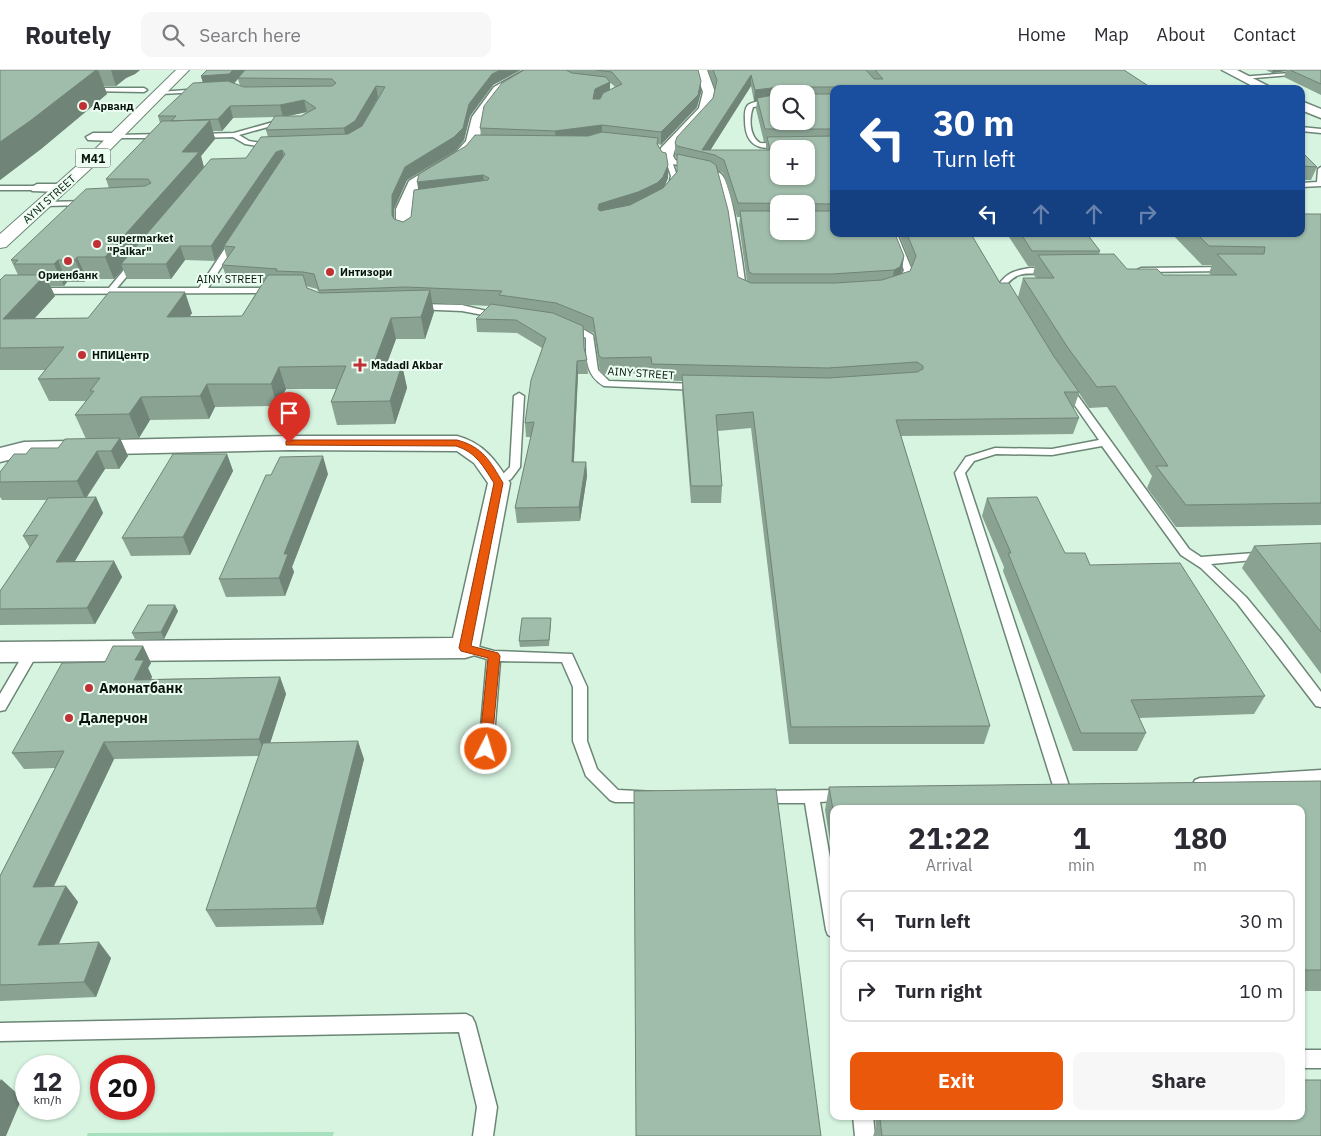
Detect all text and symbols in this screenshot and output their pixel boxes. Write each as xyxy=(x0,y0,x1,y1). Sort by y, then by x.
search box xyxy=(141,12,491,57)
text: Routely xyxy=(25,19,111,51)
icon: search xyxy=(159,21,187,49)
text: Search here xyxy=(199,23,301,47)
text: Home xyxy=(1018,23,1066,46)
text: Map xyxy=(1094,23,1129,46)
text: About xyxy=(1157,23,1205,46)
text: Contact xyxy=(1233,23,1296,46)
map controls xyxy=(770,85,815,240)
button: search xyxy=(770,85,815,130)
place label: Арванд xyxy=(93,99,135,113)
marker: Арванд xyxy=(77,100,89,112)
text: 30 m xyxy=(933,100,1015,146)
icon: left xyxy=(850,105,915,170)
button: + xyxy=(770,140,815,185)
text: Turn left xyxy=(933,144,1016,173)
road number: M41 xyxy=(76,148,110,168)
street label: AYNI STREET xyxy=(20,171,79,226)
button: − xyxy=(770,195,815,240)
icon: left xyxy=(974,200,1002,228)
icon: ahead xyxy=(1027,200,1055,228)
icon: ahead xyxy=(1080,200,1108,228)
icon: right xyxy=(1133,200,1161,228)
place label: supermarket "Paikar" xyxy=(107,231,173,258)
marker: supermarket "Paikar" xyxy=(91,238,103,250)
marker: Ориенбанк xyxy=(62,255,74,267)
place label: Интизори xyxy=(340,265,392,279)
marker: Интизори xyxy=(324,266,336,278)
place label: Ориенбанк xyxy=(38,268,98,282)
street label: AINY STREET xyxy=(196,272,264,286)
place label: НПИЦентр xyxy=(92,348,149,362)
marker: НПИЦентр xyxy=(76,349,88,361)
marker: Madadi Akbar xyxy=(353,358,367,372)
place label: Madadi Akbar xyxy=(371,358,443,372)
street label: AINY STREET xyxy=(607,364,676,382)
pin xyxy=(268,392,310,443)
icon: arrive xyxy=(275,399,303,427)
place label: Амонатбанк xyxy=(99,679,183,697)
marker: Амонатбанк xyxy=(83,682,95,694)
place label: Далерчон xyxy=(79,709,148,727)
marker: Далерчон xyxy=(63,712,75,724)
position arrow xyxy=(459,722,511,774)
text: 21:22 xyxy=(908,818,990,857)
text: 1 xyxy=(1072,818,1090,857)
text: 180 xyxy=(1173,818,1227,857)
text: Arrival xyxy=(926,855,972,875)
text: min xyxy=(1068,855,1095,875)
text: m xyxy=(1193,855,1207,875)
icon: left xyxy=(852,907,880,935)
text: Turn left xyxy=(895,909,971,933)
text: 30 m xyxy=(1239,909,1283,933)
icon: right xyxy=(852,977,880,1005)
text: Turn right xyxy=(895,979,982,1003)
text: 10 m xyxy=(1239,979,1283,1003)
button: Exit xyxy=(850,1052,1063,1110)
button: Share xyxy=(1073,1052,1285,1110)
speed limit sign: 20 xyxy=(90,1055,155,1120)
text: 12 xyxy=(32,1065,63,1098)
text: km/h xyxy=(33,1092,62,1107)

